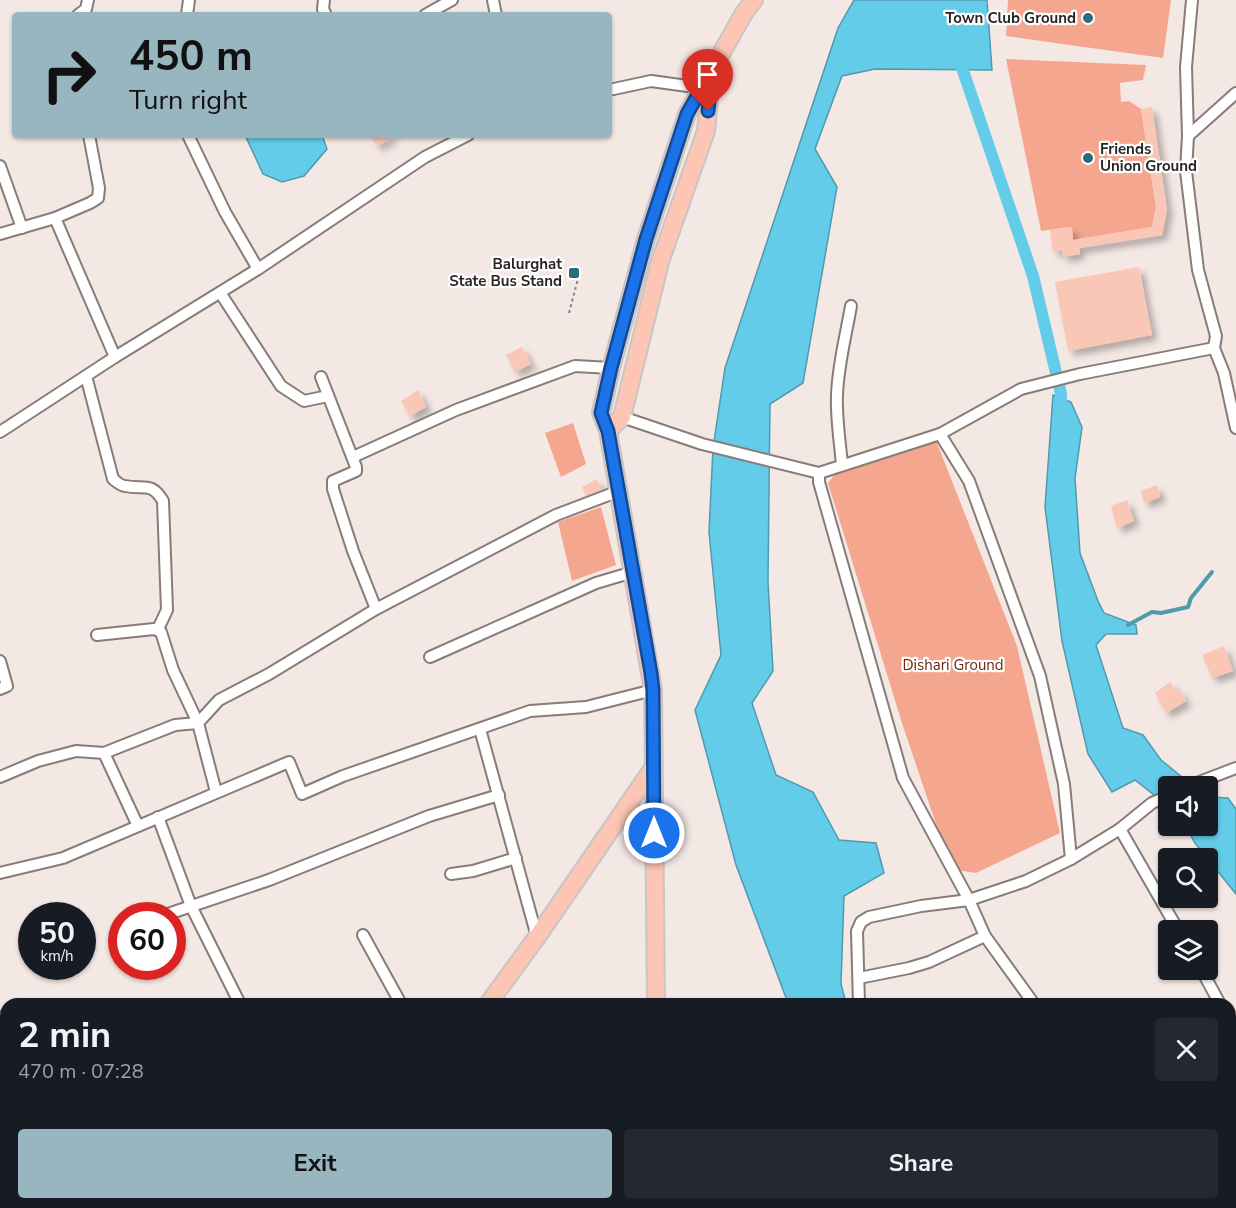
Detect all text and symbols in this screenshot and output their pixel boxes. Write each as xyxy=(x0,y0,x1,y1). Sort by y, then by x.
place label: Town Club Ground xyxy=(945,8,1076,28)
marker: Town Club Ground xyxy=(1081,11,1095,25)
text: 450 m xyxy=(129,28,253,85)
icon: right xyxy=(30,36,108,114)
pin xyxy=(682,49,733,111)
icon: arrive xyxy=(691,58,724,91)
text: Turn right xyxy=(129,82,247,119)
place label: Friends Union Ground xyxy=(1100,139,1197,176)
marker: Friends Union Ground xyxy=(1081,151,1095,165)
place label: Balurghat State Bus Stand xyxy=(449,254,562,291)
marker: Balurghat State Bus Stand xyxy=(567,266,581,280)
park label: Dishari Ground xyxy=(902,655,1004,675)
map controls xyxy=(1158,776,1218,980)
button: sound xyxy=(1158,776,1218,836)
position arrow xyxy=(622,801,686,865)
button: search xyxy=(1158,848,1218,908)
speed limit sign: 60 xyxy=(108,902,186,980)
text: 50 xyxy=(39,913,75,954)
button: layers xyxy=(1158,920,1218,980)
text: km/h xyxy=(40,946,74,966)
text: 2 min xyxy=(18,1011,111,1060)
button: close xyxy=(1155,1018,1218,1081)
text: 470 m · 07:28 xyxy=(18,1058,144,1085)
button: Exit xyxy=(18,1129,612,1198)
button: Share xyxy=(624,1129,1218,1198)

